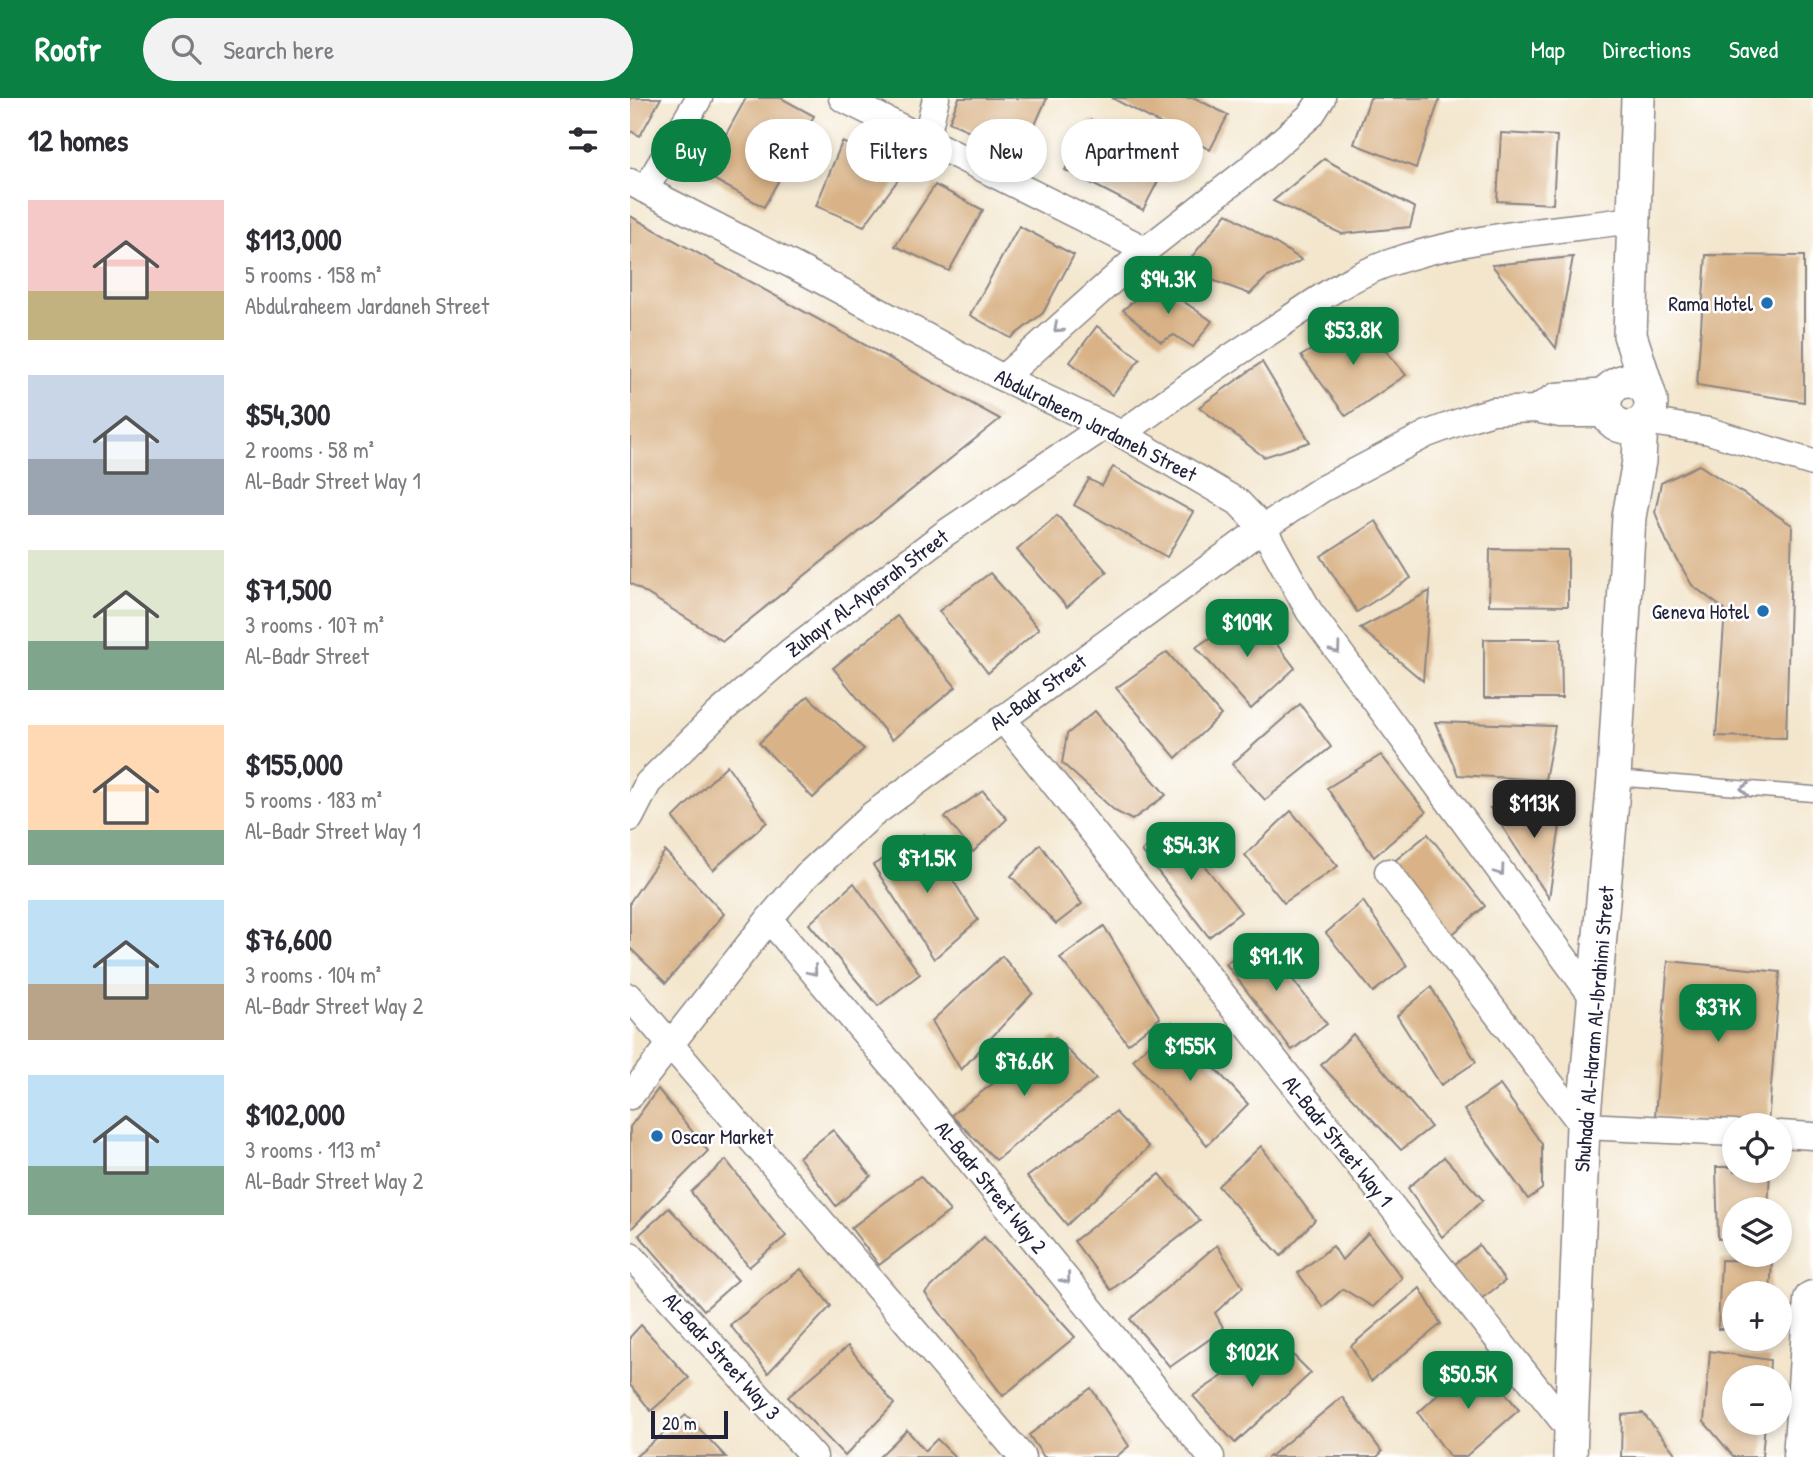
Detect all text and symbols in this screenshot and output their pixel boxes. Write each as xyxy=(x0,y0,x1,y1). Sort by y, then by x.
search box xyxy=(143,18,633,81)
text: Roofr xyxy=(35,27,101,71)
icon: search xyxy=(167,30,205,68)
text: Search here xyxy=(223,32,334,67)
text: Map xyxy=(1531,33,1565,65)
text: Directions xyxy=(1603,33,1691,65)
text: Saved xyxy=(1729,33,1778,65)
chip: Buy xyxy=(651,119,731,182)
chip: Rent xyxy=(745,119,832,182)
chip: Filters xyxy=(846,119,952,182)
chip: New xyxy=(966,119,1047,182)
chip: Apartment xyxy=(1061,119,1203,182)
text: 12 homes xyxy=(28,120,128,160)
icon: filters xyxy=(564,121,602,159)
text: $113,000 xyxy=(245,219,342,259)
icon: home xyxy=(84,228,168,312)
pin: $94.3K xyxy=(1111,256,1225,316)
text: 5 rooms · 158 m² xyxy=(245,259,381,290)
text: $94.3K xyxy=(1140,263,1196,294)
place label: Rama Hotel xyxy=(1668,289,1753,318)
text: Abdulraheem Jardaneh Street xyxy=(245,290,489,321)
marker: Rama Hotel xyxy=(1759,295,1775,311)
pin: $53.8K xyxy=(1296,308,1410,367)
text: $53.8K xyxy=(1324,314,1382,345)
one-way arrow xyxy=(1054,320,1067,333)
street label: Abdulraheem Jardaneh Street xyxy=(990,361,1203,489)
text: $54,300 xyxy=(245,394,331,434)
icon: home xyxy=(84,403,168,487)
text: 2 rooms · 58 m² xyxy=(245,434,374,465)
text: Al-Badr Street Way 1 xyxy=(245,465,421,496)
street label: Zuhayr Al-Ayasrah Street xyxy=(780,522,955,664)
text: $71,500 xyxy=(245,569,332,609)
icon: home xyxy=(84,578,168,662)
place label: Geneva Hotel xyxy=(1652,597,1749,626)
pin: $109K xyxy=(1198,600,1296,659)
marker: Geneva Hotel xyxy=(1755,603,1771,619)
text: $109K xyxy=(1222,606,1272,637)
text: 3 rooms · 107 m² xyxy=(245,609,384,640)
text: Al-Badr Street xyxy=(245,640,369,671)
one-way arrow xyxy=(1328,641,1341,653)
street label: Al-Badr Street xyxy=(984,647,1093,737)
text: $155,000 xyxy=(245,744,343,784)
icon: home xyxy=(84,753,168,837)
pin: $113K xyxy=(1485,780,1583,840)
one-way arrow xyxy=(1739,782,1750,797)
text: 5 rooms · 183 m² xyxy=(245,784,382,815)
text: $113K xyxy=(1509,787,1559,818)
text: Al-Badr Street Way 1 xyxy=(245,815,421,846)
pin: $54.3K xyxy=(1134,822,1248,882)
text: $54.3K xyxy=(1162,829,1220,860)
pin: $71.5K xyxy=(870,836,984,895)
text: $71.5K xyxy=(898,842,956,873)
one-way arrow xyxy=(1492,863,1504,876)
street label: Shuhada' Al-Haram Al-Ibrahimi Street xyxy=(1567,884,1621,1173)
text: $76,600 xyxy=(245,919,332,959)
icon: home xyxy=(84,928,168,1012)
pin: $91.1K xyxy=(1219,934,1333,993)
text: $91.1K xyxy=(1249,940,1303,971)
text: 3 rooms · 104 m² xyxy=(245,959,381,990)
one-way arrow xyxy=(805,963,817,976)
pin: $37K xyxy=(1677,984,1759,1044)
text: Al-Badr Street Way 2 xyxy=(245,990,423,1021)
text: $37K xyxy=(1695,991,1741,1022)
pin: $155K xyxy=(1141,1024,1239,1083)
text: $155K xyxy=(1164,1030,1216,1061)
pin: $76.6K xyxy=(967,1038,1081,1098)
text: $76.6K xyxy=(995,1045,1053,1076)
street label: Al-Badr Street Way 1 xyxy=(1276,1069,1400,1213)
text: $102,000 xyxy=(245,1094,345,1134)
icon: home xyxy=(84,1103,168,1187)
map controls xyxy=(1722,1113,1792,1435)
button: locate xyxy=(1722,1113,1792,1183)
street label: Al-Badr Street Way 2 xyxy=(929,1115,1054,1259)
place label: Oscar Market xyxy=(671,1122,774,1151)
marker: Oscar Market xyxy=(649,1128,665,1144)
text: 3 rooms · 113 m² xyxy=(245,1134,381,1165)
text: Al-Badr Street Way 2 xyxy=(245,1165,423,1196)
button: layers xyxy=(1722,1197,1792,1267)
one-way arrow xyxy=(1058,1272,1071,1284)
button: + xyxy=(1722,1281,1792,1351)
street label: Al-Badr Street Way 3 xyxy=(657,1286,787,1426)
pin: $102K xyxy=(1203,1330,1301,1389)
text: $102K xyxy=(1225,1336,1279,1367)
pin: $50.5K xyxy=(1411,1352,1525,1411)
text: $50.5K xyxy=(1439,1358,1497,1389)
button: − xyxy=(1722,1365,1792,1435)
scale bar xyxy=(651,1408,728,1440)
text: 20 m xyxy=(662,1410,697,1436)

